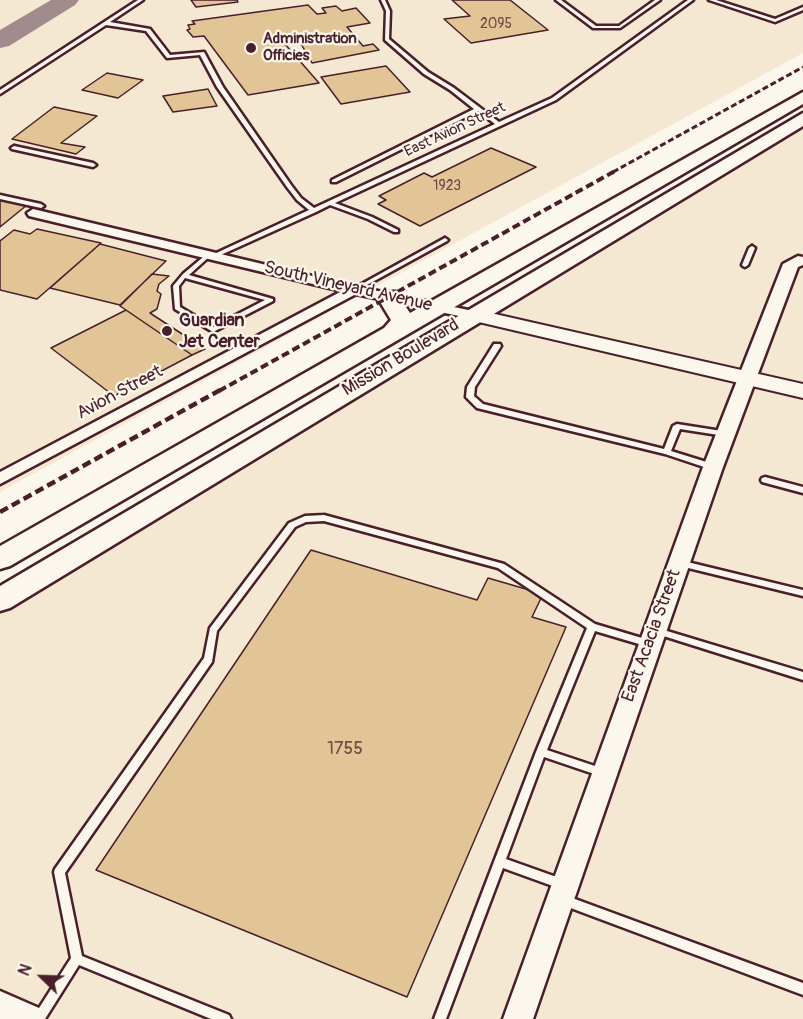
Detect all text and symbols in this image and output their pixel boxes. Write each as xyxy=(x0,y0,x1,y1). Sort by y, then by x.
house number: 2095 xyxy=(480,16,512,32)
place label: Administration Officies xyxy=(263,30,357,65)
marker: Administration Officies xyxy=(244,41,258,55)
street label: East Avion Street xyxy=(402,99,508,161)
house number: 1923 xyxy=(433,178,461,194)
street label: South Vineyard Avenue xyxy=(262,257,434,317)
place label: Guardian Jet Center xyxy=(179,310,260,352)
street label: Mission Boulevard xyxy=(339,315,463,401)
marker: Guardian Jet Center xyxy=(160,324,174,338)
street label: Avion Street xyxy=(73,361,167,425)
street label: East Acacia Street xyxy=(618,567,686,705)
house number: 1755 xyxy=(327,738,363,760)
north arrow xyxy=(12,947,72,1007)
text: N xyxy=(14,961,37,979)

